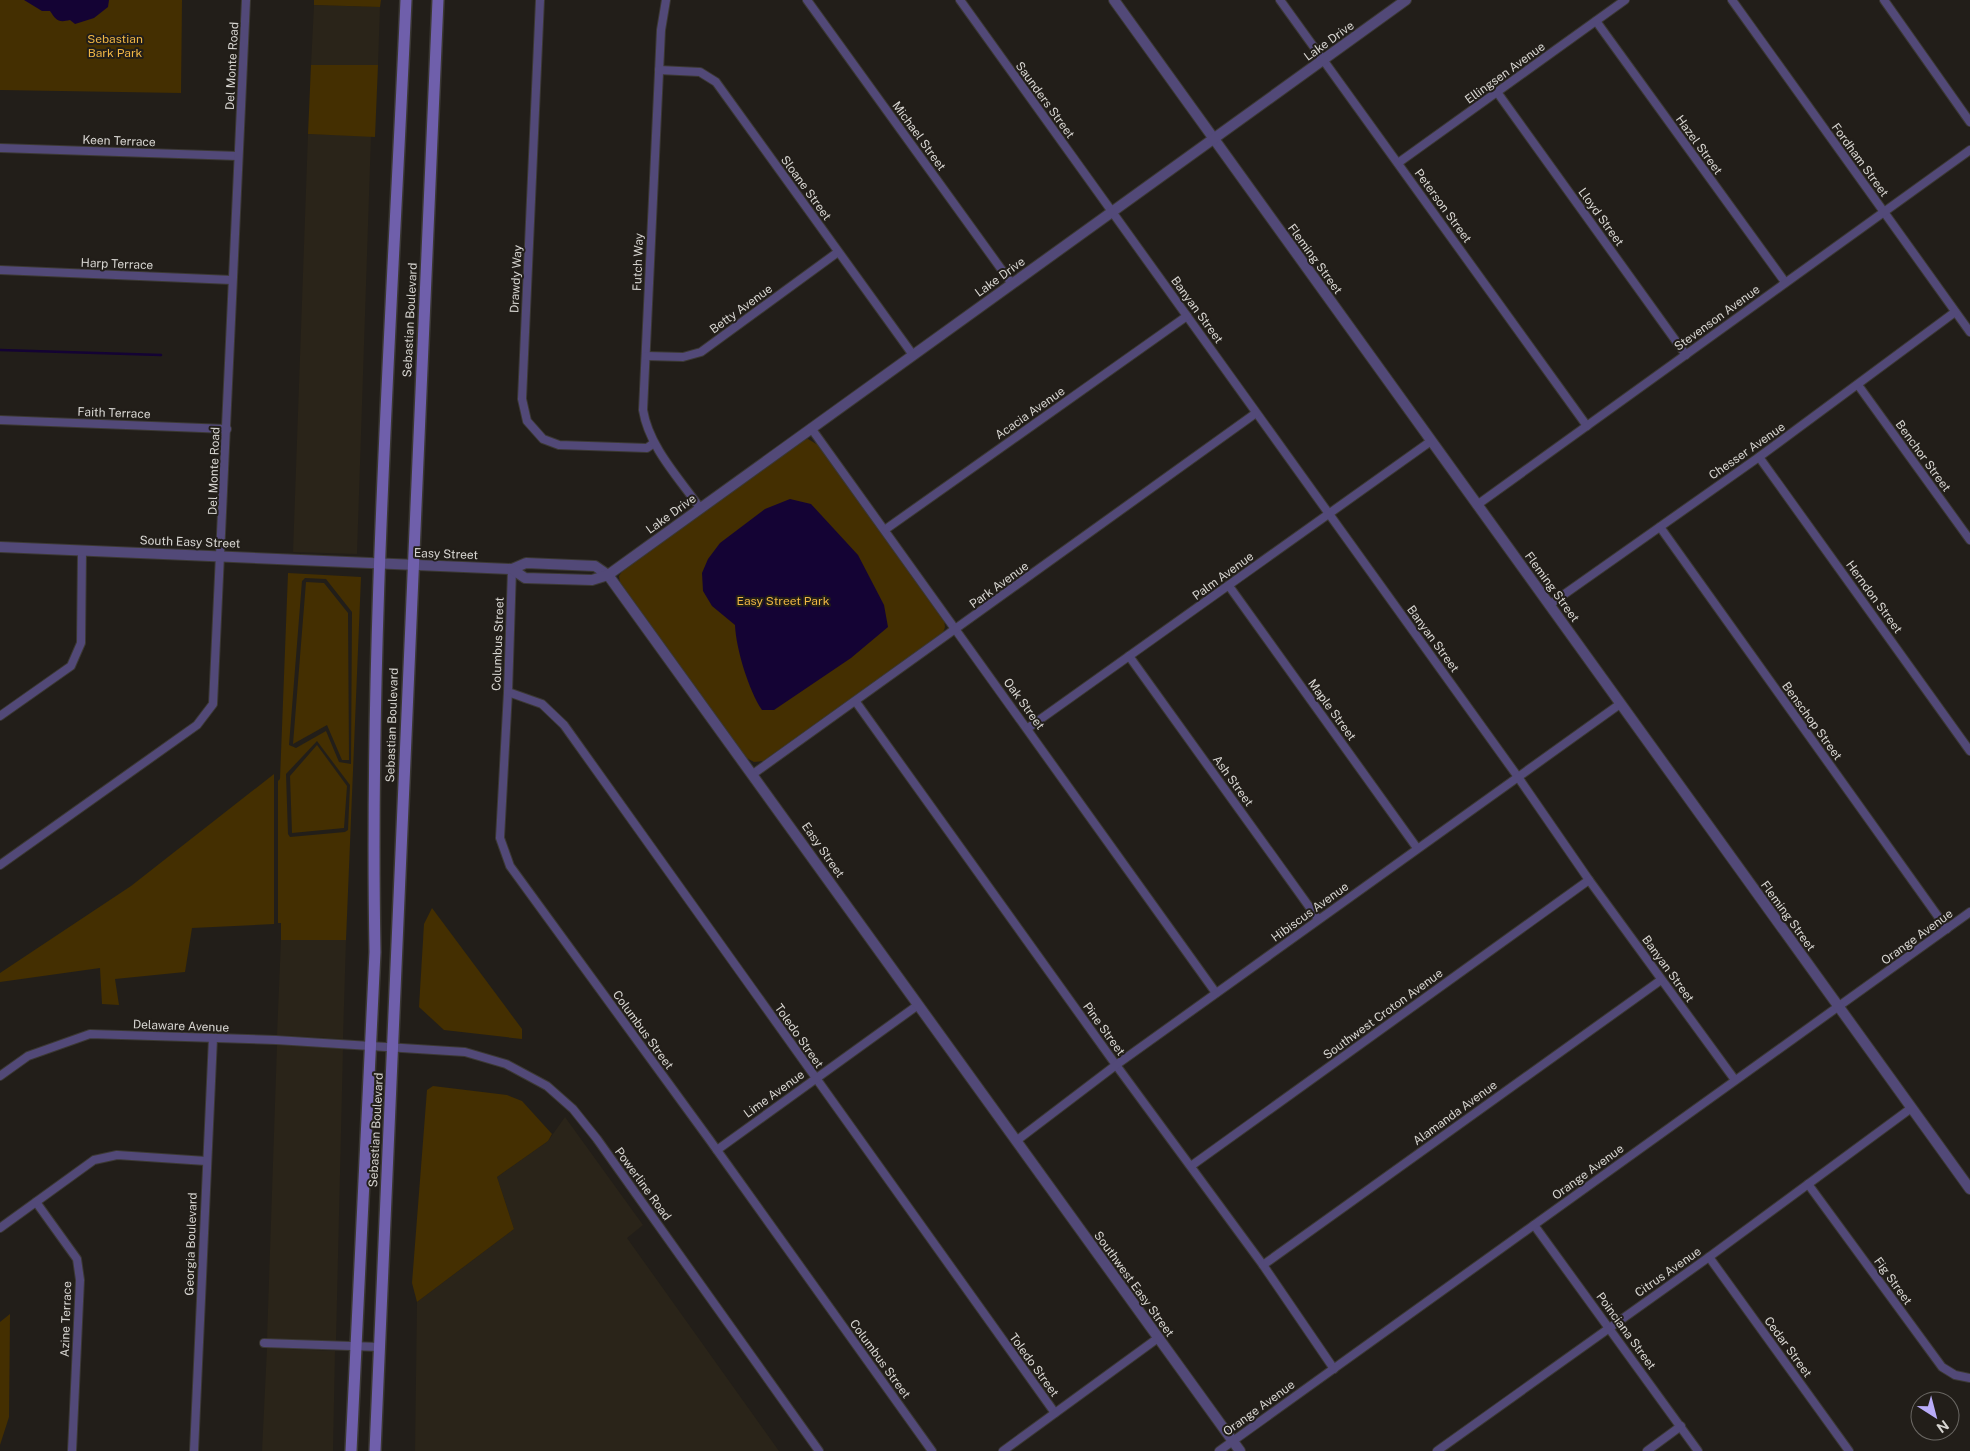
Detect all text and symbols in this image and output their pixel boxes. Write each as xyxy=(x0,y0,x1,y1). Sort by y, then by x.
street label: Lake Drive xyxy=(1301,18,1357,64)
street label: Del Monte Road xyxy=(223,22,241,110)
park label: Sebastian Bark Park xyxy=(87,32,143,60)
street label: Ellingsen Avenue xyxy=(1462,39,1548,107)
street label: Saunders Street xyxy=(1013,59,1078,141)
street label: Michael Street xyxy=(889,99,949,174)
street label: Hazel Street xyxy=(1673,113,1725,178)
street label: Fordham Street xyxy=(1829,121,1892,200)
street label: Keen Terrace xyxy=(82,133,156,149)
street label: Sloane Street xyxy=(778,153,834,223)
street label: Peterson Street xyxy=(1412,166,1475,246)
street label: Lloyd Street xyxy=(1575,185,1627,249)
street label: Fleming Street xyxy=(1285,221,1345,297)
street label: Futch Way xyxy=(630,232,646,291)
street label: Drawdy Way xyxy=(507,244,525,314)
street label: Lake Drive xyxy=(972,254,1028,300)
street label: Harp Terrace xyxy=(80,256,154,272)
street label: Sebastian Boulevard xyxy=(400,262,420,378)
street label: Banyan Street xyxy=(1168,274,1226,346)
street label: Betty Avenue xyxy=(707,282,775,336)
street label: Stevenson Avenue xyxy=(1671,282,1763,354)
street label: Acacia Avenue xyxy=(993,384,1068,442)
street label: Faith Terrace xyxy=(77,405,151,421)
street label: Benchor Street xyxy=(1892,418,1954,495)
street label: Chesser Avenue xyxy=(1706,419,1788,482)
street label: Del Monte Road xyxy=(205,427,223,515)
street label: Lake Drive xyxy=(643,491,699,537)
street label: South Easy Street xyxy=(139,533,241,551)
street label: Easy Street xyxy=(414,546,479,562)
street label: Palm Avenue xyxy=(1190,549,1257,603)
street label: Fleming Street xyxy=(1522,549,1582,625)
street label: Herndon Street xyxy=(1843,558,1905,636)
street label: Park Avenue xyxy=(967,559,1031,611)
park label: Easy Street Park xyxy=(737,594,830,608)
street label: Columbus Street xyxy=(489,596,507,691)
street label: Banyan Street xyxy=(1404,603,1462,675)
street label: Sebastian Boulevard xyxy=(383,667,401,783)
street label: Oak Street xyxy=(1001,676,1047,733)
street label: Maple Street xyxy=(1305,677,1359,744)
street label: Benschop Street xyxy=(1779,679,1845,763)
street label: Ash Street xyxy=(1210,753,1256,809)
street label: Easy Street xyxy=(799,820,847,881)
street label: Fleming Street xyxy=(1758,878,1818,954)
street label: Hibiscus Avenue xyxy=(1269,879,1352,945)
street label: Orange Avenue xyxy=(1879,906,1956,968)
street label: Banyan Street xyxy=(1639,933,1697,1005)
street label: Southwest Croton Avenue xyxy=(1320,966,1446,1062)
street label: Columbus Street xyxy=(610,988,676,1072)
street label: Pine Street xyxy=(1080,1000,1128,1059)
street label: Toledo Street xyxy=(772,1001,826,1071)
street label: Delaware Avenue xyxy=(133,1017,230,1035)
street label: Lime Avenue xyxy=(741,1067,807,1121)
street label: Sebastian Boulevard xyxy=(366,1072,386,1188)
street label: Alamanda Avenue xyxy=(1410,1078,1500,1148)
street label: Orange Avenue xyxy=(1550,1141,1627,1203)
street label: Powerline Road xyxy=(612,1145,674,1223)
street label: Georgia Boulevard xyxy=(182,1192,200,1296)
street label: Southwest Easy Street xyxy=(1091,1229,1177,1340)
street label: Citrus Avenue xyxy=(1632,1244,1704,1300)
street label: Fig Street xyxy=(1871,1254,1915,1308)
street label: Azine Terrace xyxy=(58,1281,74,1357)
street label: Poinciana Street xyxy=(1593,1290,1659,1373)
street label: Cedar Street xyxy=(1761,1314,1815,1380)
street label: Columbus Street xyxy=(847,1317,913,1401)
street label: Toledo Street xyxy=(1006,1331,1062,1400)
street label: Orange Avenue xyxy=(1221,1377,1298,1439)
north arrow xyxy=(1910,1391,1960,1441)
text: N xyxy=(1934,1417,1952,1436)

